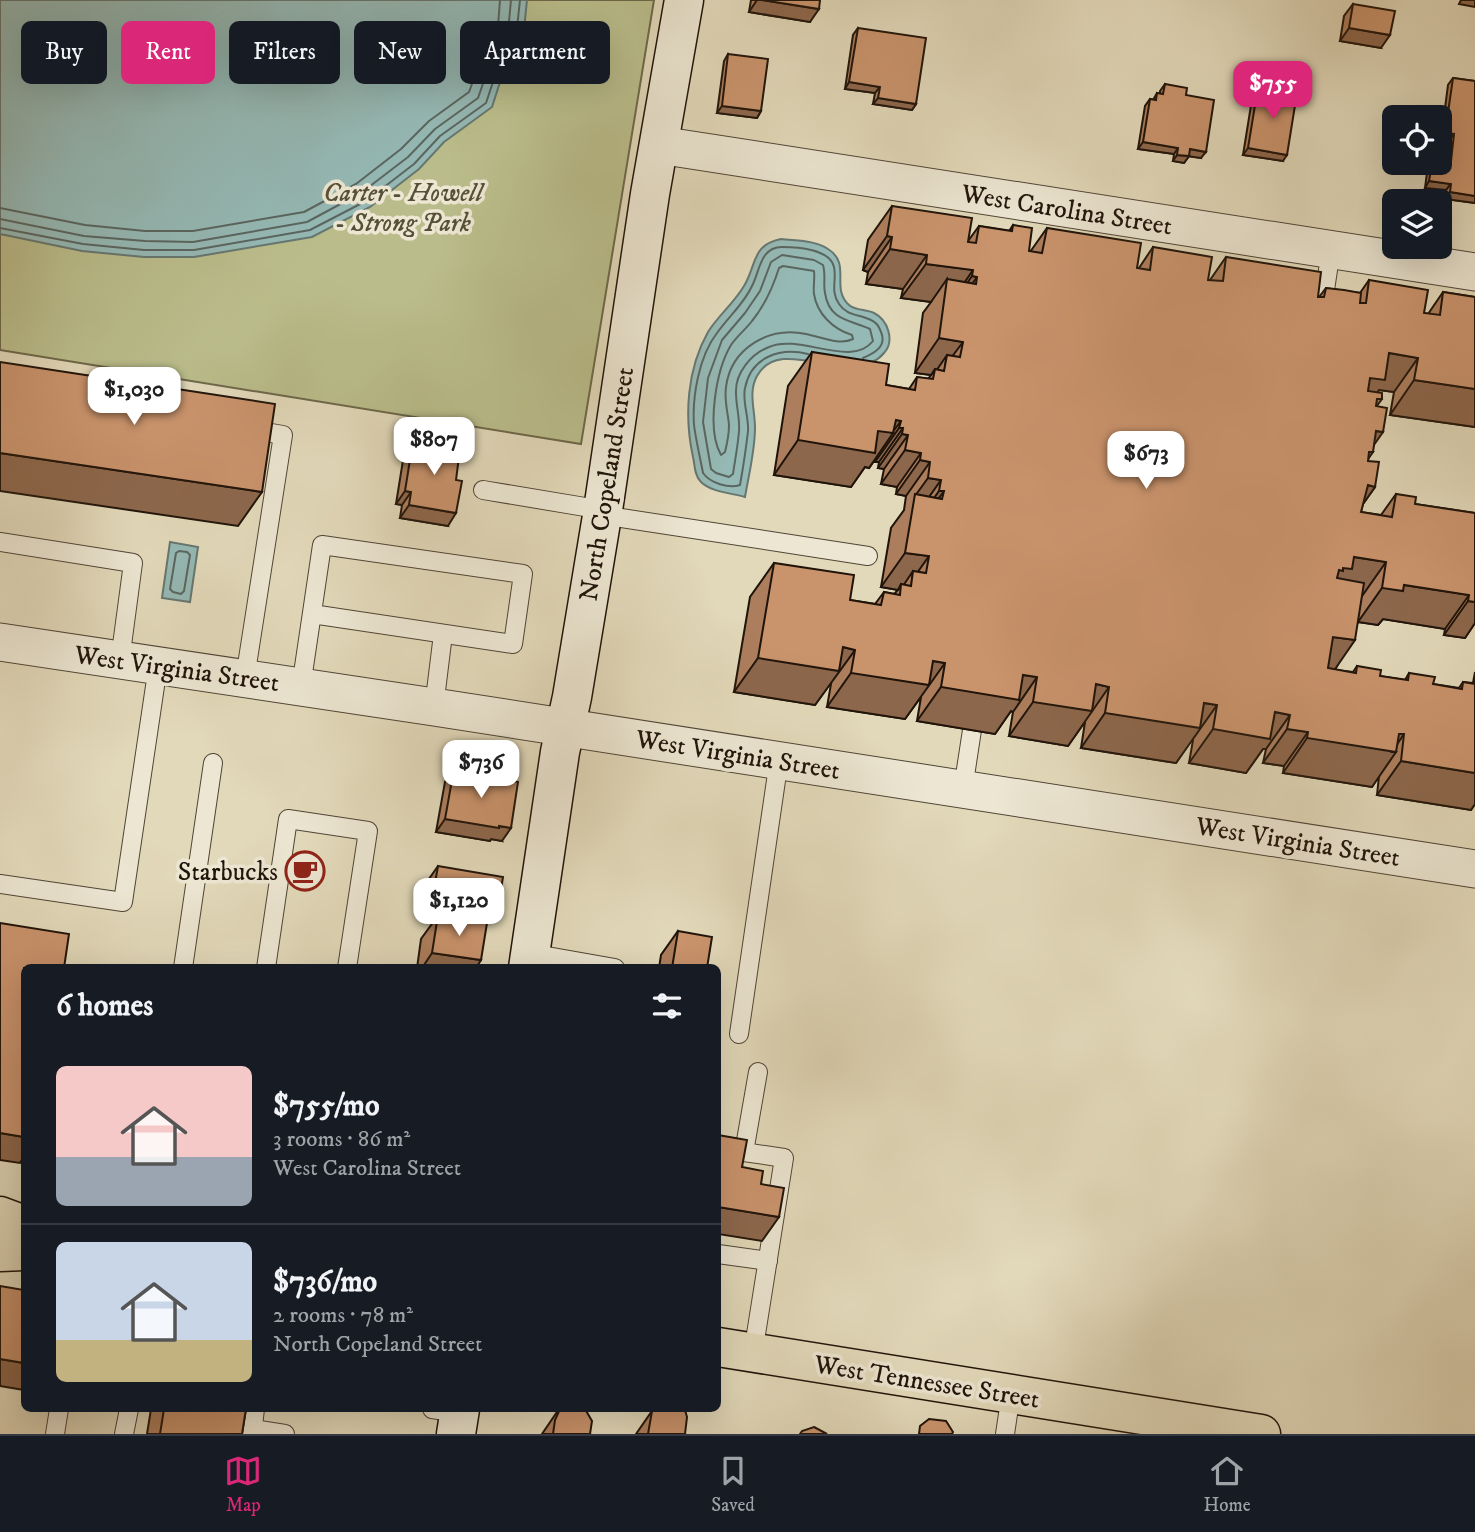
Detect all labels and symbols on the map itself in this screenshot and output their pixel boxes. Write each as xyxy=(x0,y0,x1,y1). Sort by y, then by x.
pin: $755 xyxy=(1232,61,1314,121)
park label: Carter - Howell - Strong Park xyxy=(323,177,486,240)
street label: West Carolina Street xyxy=(958,177,1174,243)
street label: North Copeland Street xyxy=(573,365,642,604)
pin: $1,030 xyxy=(77,368,191,427)
pin: $807 xyxy=(393,418,475,477)
pin: $673 xyxy=(1105,432,1187,491)
street label: West Virginia Street xyxy=(71,639,281,700)
street label: West Virginia Street xyxy=(632,723,842,788)
pin: $736 xyxy=(440,740,522,800)
street label: West Virginia Street xyxy=(1192,810,1402,875)
cafe icon: Starbucks xyxy=(284,850,326,892)
place label: Starbucks xyxy=(178,856,278,889)
pin: $1,120 xyxy=(402,878,516,938)
street label: West Tennessee Street xyxy=(811,1348,1042,1417)

